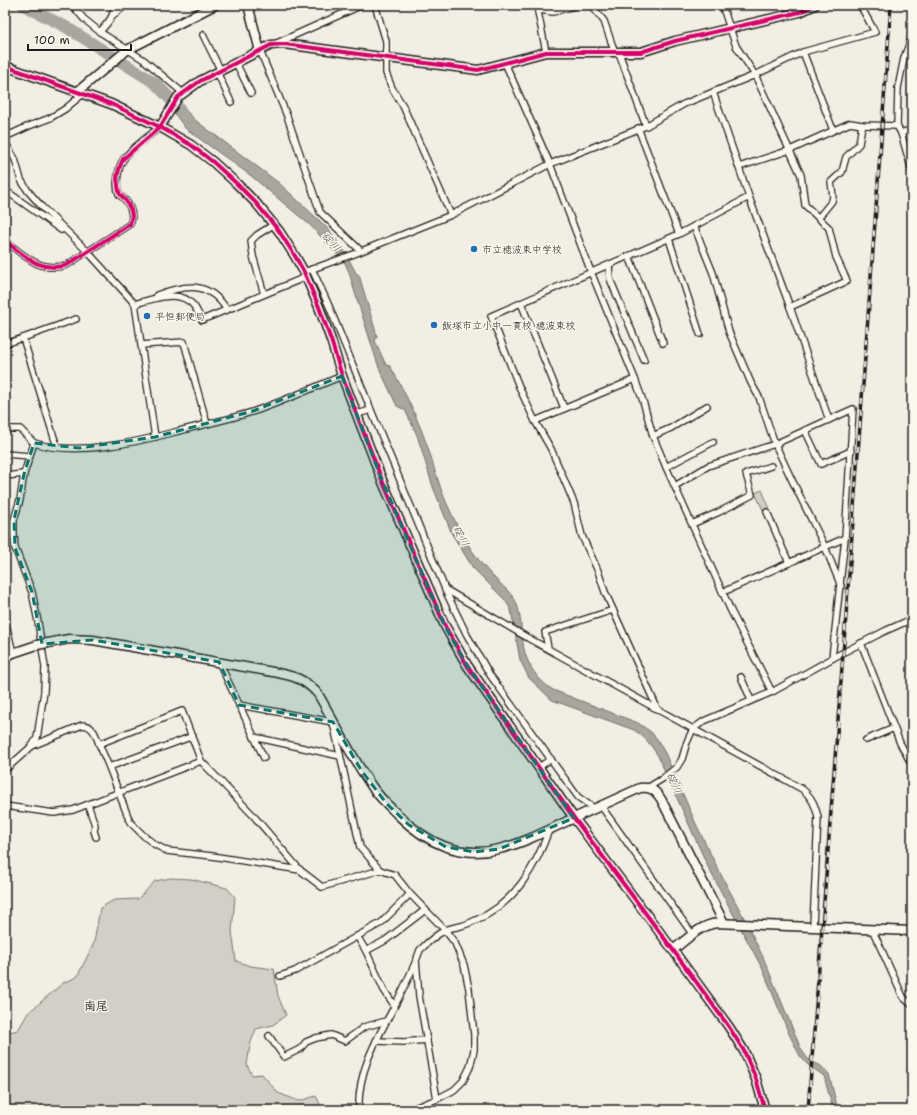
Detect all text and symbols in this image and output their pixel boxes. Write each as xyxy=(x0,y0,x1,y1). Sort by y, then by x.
scale bar xyxy=(28,26,131,52)
text: 100 m xyxy=(34,32,70,48)
water label: 碇川 xyxy=(318,229,344,255)
place label: 市立穂波東中学校 xyxy=(482,243,562,256)
marker: 市立穂波東中学校 xyxy=(469,244,479,254)
place label: 平恒郵便局 xyxy=(155,310,205,323)
marker: 平恒郵便局 xyxy=(142,311,152,321)
place label: 飯塚市立小中一貫校 穂波東校 xyxy=(442,319,575,332)
marker: 飯塚市立小中一貫校 穂波東校 xyxy=(429,320,439,330)
water label: 碇川 xyxy=(449,523,473,549)
water label: 碇川 xyxy=(663,770,685,796)
district label: 南尾 xyxy=(84,998,108,1014)

